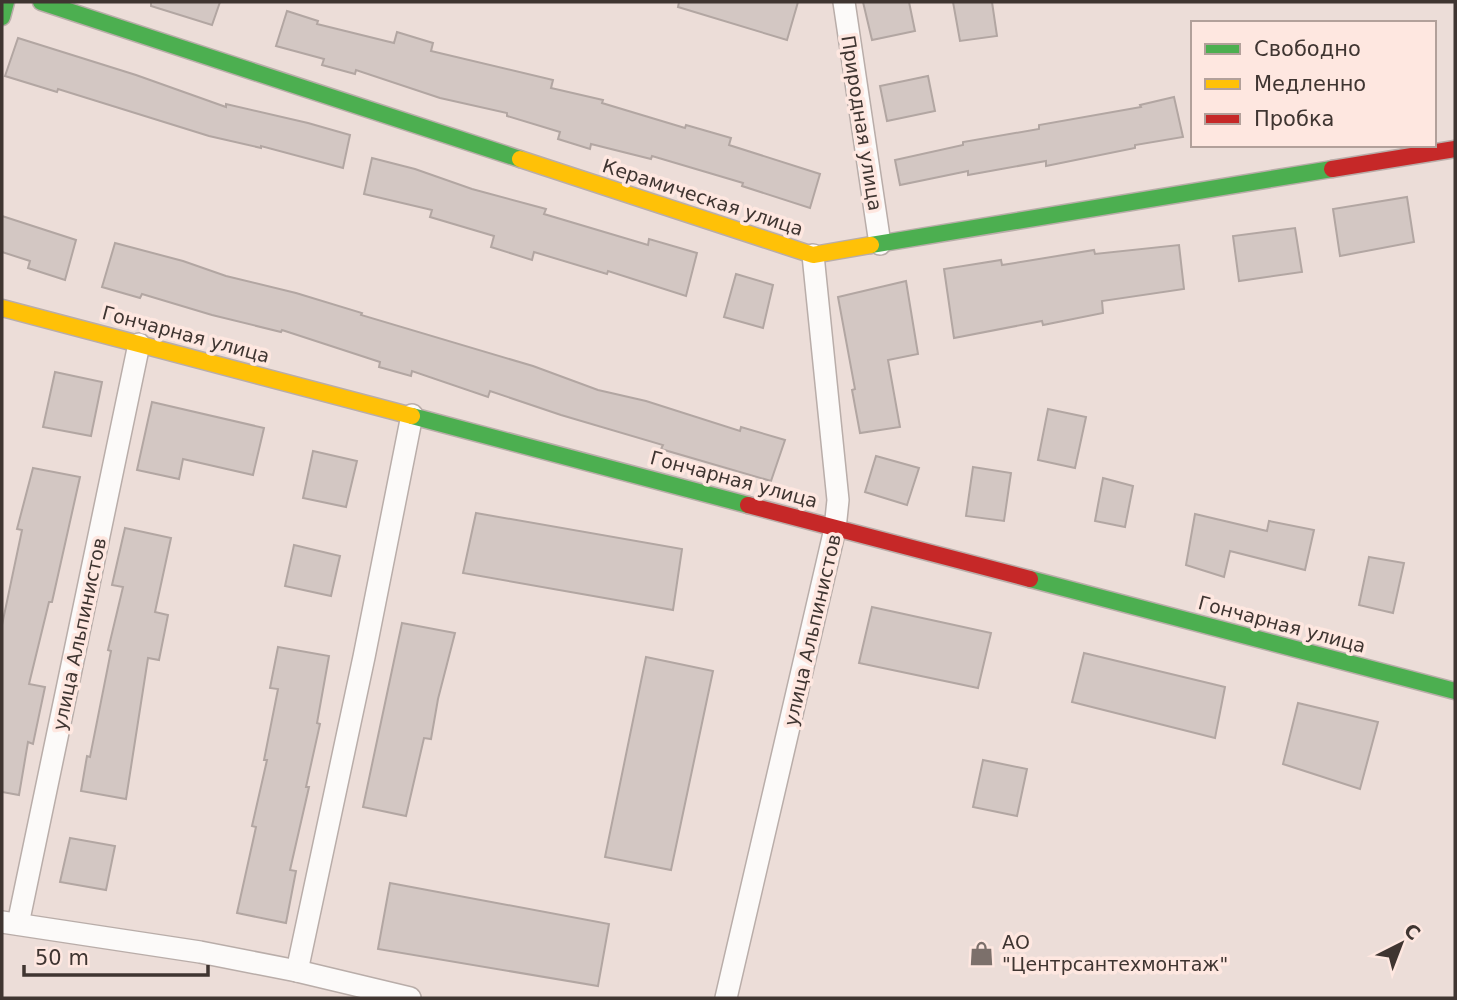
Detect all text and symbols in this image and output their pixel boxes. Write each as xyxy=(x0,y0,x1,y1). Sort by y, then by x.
legend xyxy=(1191,21,1436,147)
street label: Природная улица xyxy=(837,34,887,212)
text: Свободно xyxy=(1254,37,1361,61)
text: Медленно xyxy=(1254,72,1366,96)
text: Пробка xyxy=(1254,107,1334,131)
street label: Керамическая улица xyxy=(600,154,806,240)
street label: Гончарная улица xyxy=(100,301,272,367)
street label: Гончарная улица xyxy=(648,446,820,512)
street label: улица Альпинистов xyxy=(779,532,845,728)
street label: улица Альпинистов xyxy=(48,536,110,732)
street label: Гончарная улица xyxy=(1196,591,1368,657)
north arrow xyxy=(1366,909,1436,979)
text: С xyxy=(1400,919,1425,944)
place label: АО "Центрсантехмонтаж" xyxy=(1002,931,1228,975)
scale bar xyxy=(24,934,208,978)
shop icon: АО "Центрсантехмонтаж" xyxy=(968,939,996,967)
text: 50 m xyxy=(35,946,89,970)

